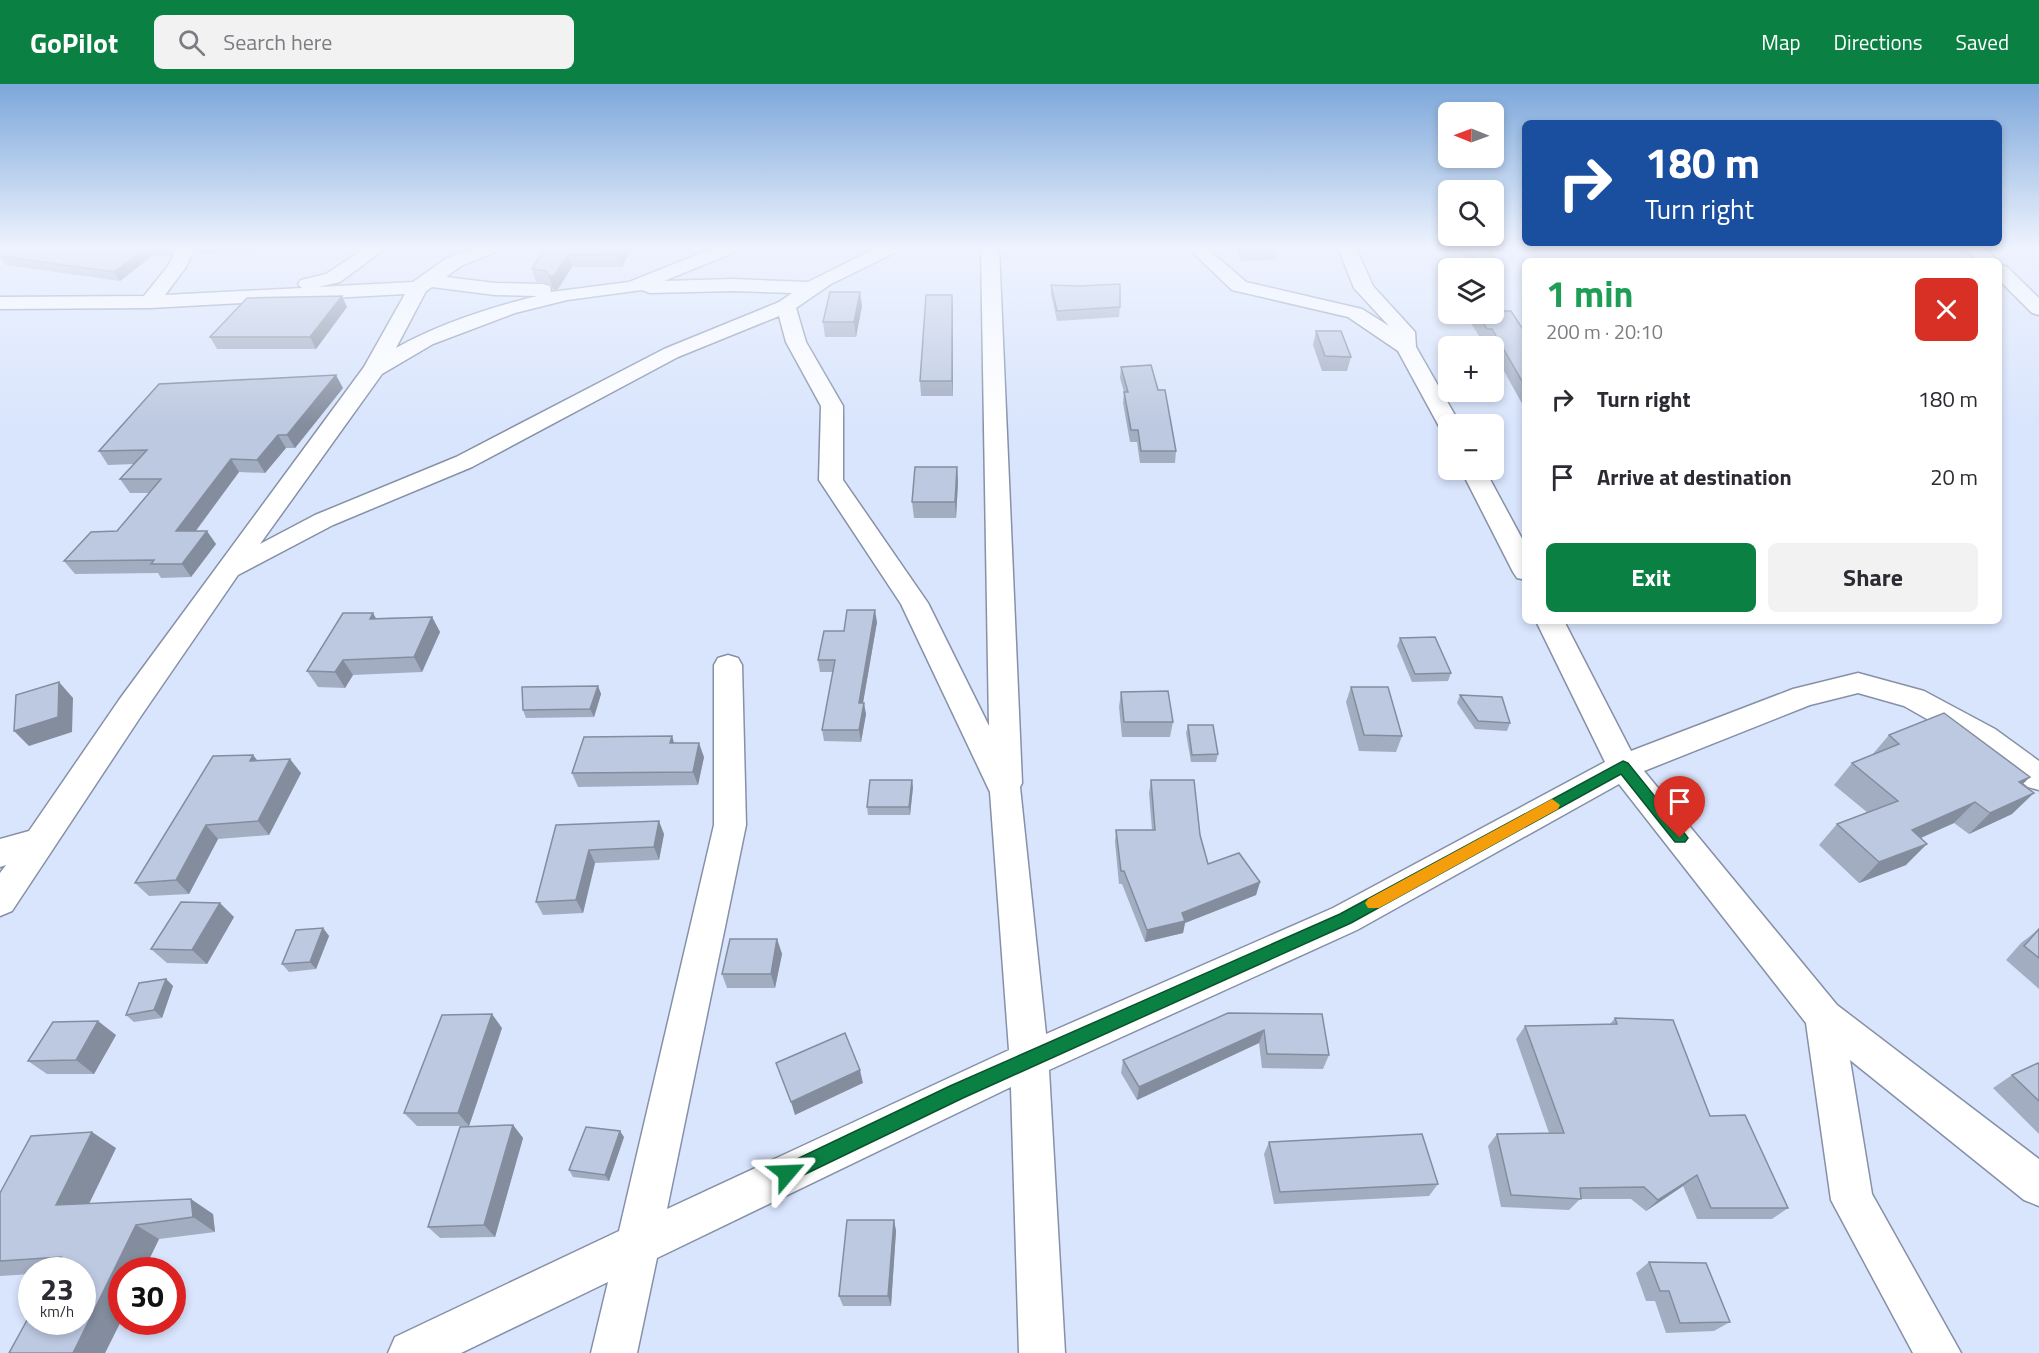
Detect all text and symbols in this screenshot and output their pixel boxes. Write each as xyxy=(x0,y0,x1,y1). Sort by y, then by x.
search box xyxy=(154,15,574,69)
text: GoPilot xyxy=(30,21,118,64)
text: Search here xyxy=(223,25,332,59)
icon: search xyxy=(175,26,208,59)
text: Map xyxy=(1761,26,1801,58)
text: Directions xyxy=(1834,26,1923,58)
text: Saved xyxy=(1956,26,2009,58)
north arrow xyxy=(1438,102,1504,168)
map controls xyxy=(1438,102,1504,480)
text: 180 m xyxy=(1645,130,1760,194)
icon: right xyxy=(1546,144,1624,222)
button: search xyxy=(1438,180,1504,246)
text: Turn right xyxy=(1645,188,1754,229)
button: layers xyxy=(1438,258,1504,324)
text: 1 min xyxy=(1546,266,1633,321)
button: close xyxy=(1915,278,1978,341)
text: 200 m · 20:10 xyxy=(1546,316,1663,347)
button: + xyxy=(1438,336,1504,402)
text: Turn right xyxy=(1597,382,1691,416)
text: 180 m xyxy=(1918,382,1978,416)
icon: right xyxy=(1546,383,1579,416)
button: − xyxy=(1438,414,1504,480)
text: Arrive at destination xyxy=(1597,460,1792,494)
text: 20 m xyxy=(1930,460,1978,494)
icon: arrive xyxy=(1546,461,1579,494)
button: Exit xyxy=(1546,543,1756,612)
button: Share xyxy=(1768,543,1978,612)
pin xyxy=(1654,776,1705,838)
icon: arrive xyxy=(1663,785,1696,818)
position arrow xyxy=(755,1141,819,1205)
speed limit sign: 30 xyxy=(108,1257,186,1335)
text: 23 xyxy=(40,1266,74,1312)
text: km/h xyxy=(40,1300,74,1323)

